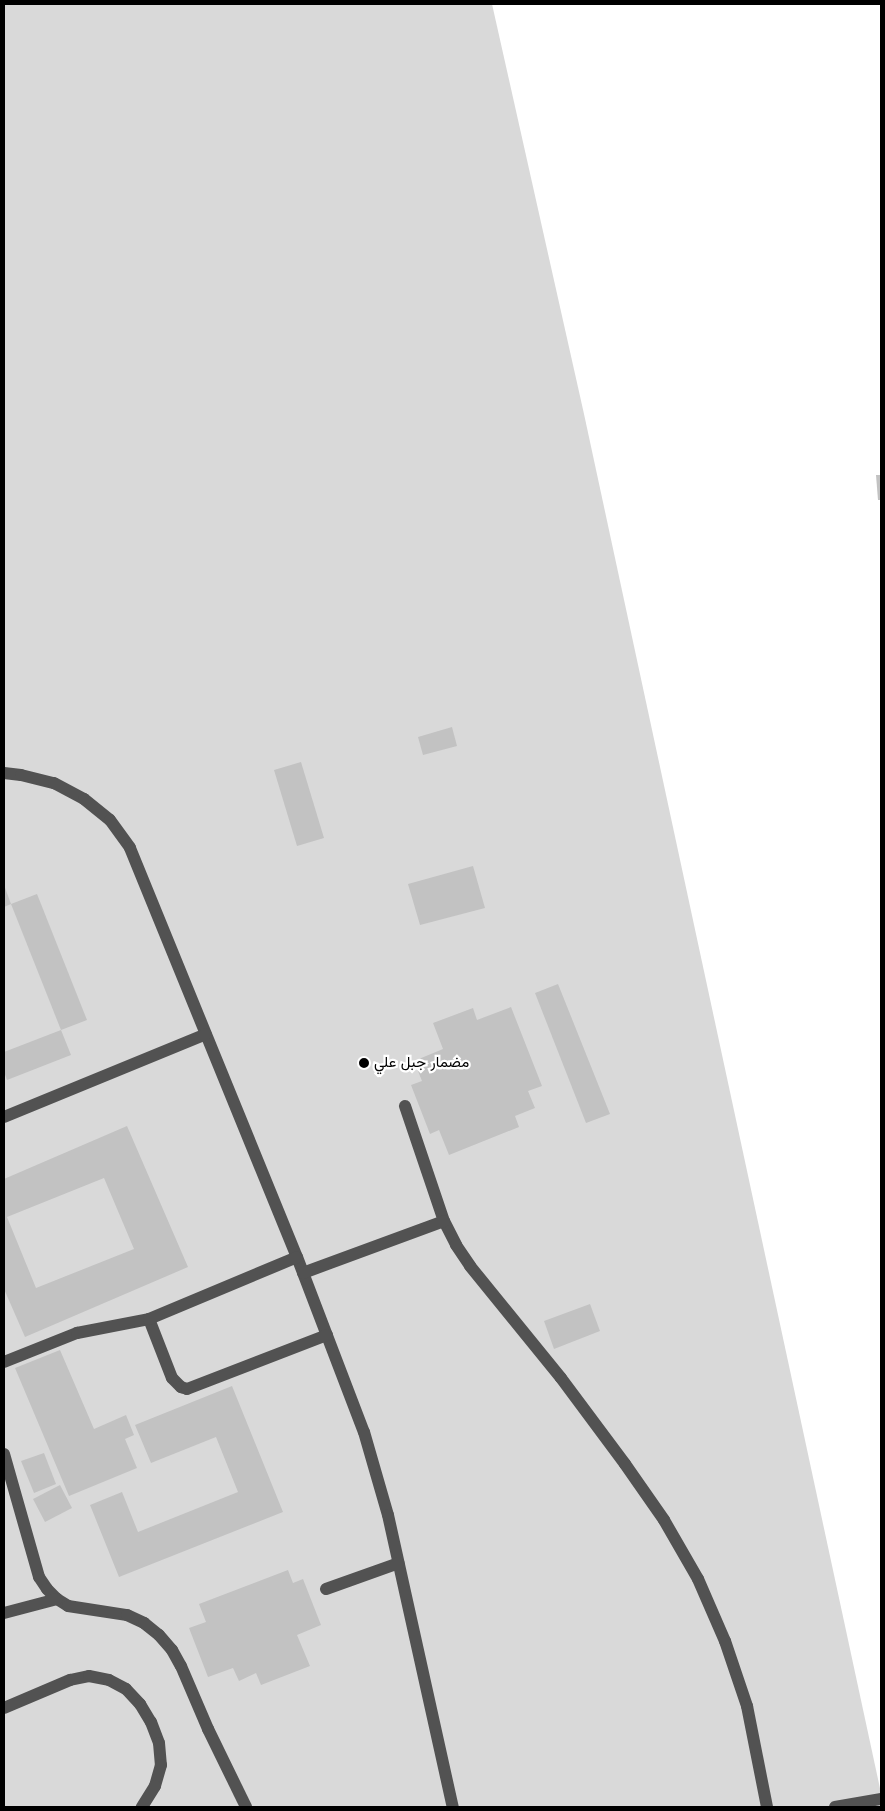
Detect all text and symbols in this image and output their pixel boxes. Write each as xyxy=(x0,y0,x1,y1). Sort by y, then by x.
place label: مضمار جبل علي xyxy=(374,1054,469,1072)
marker: مضمار جبل علي xyxy=(358,1057,370,1069)

